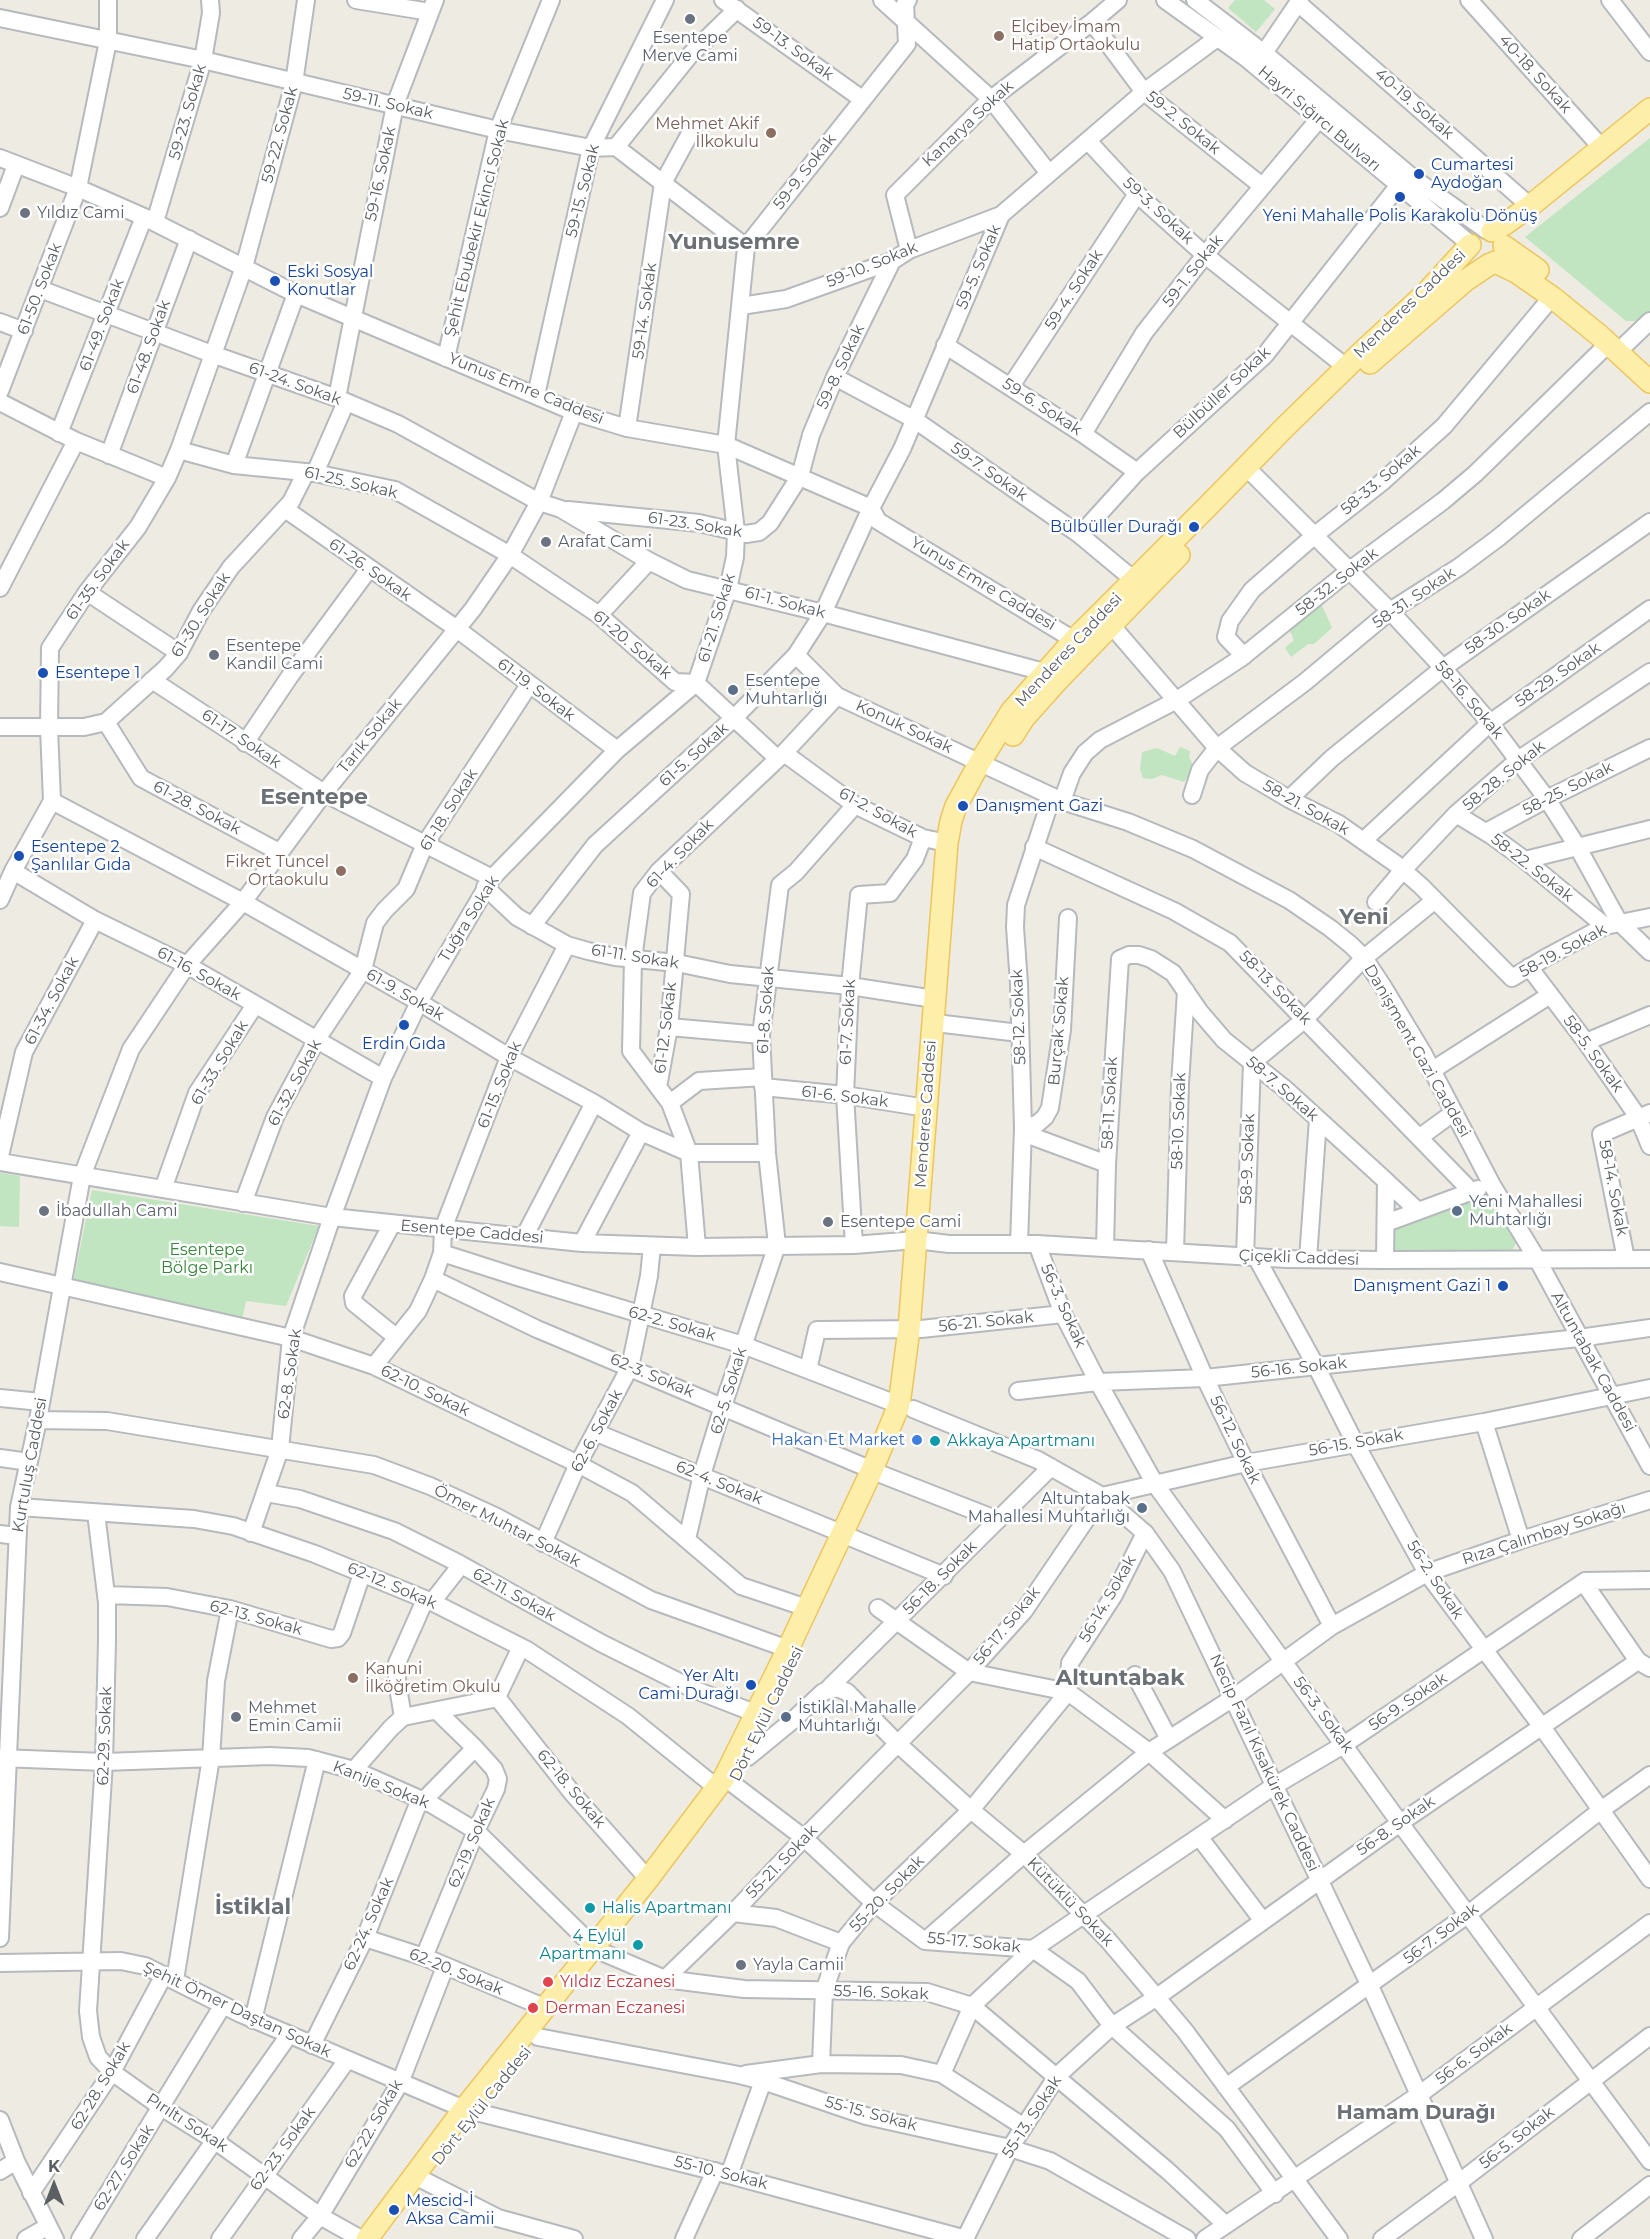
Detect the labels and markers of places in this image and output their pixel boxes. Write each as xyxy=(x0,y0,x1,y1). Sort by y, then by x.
marker: Esentepe Merve Cami xyxy=(683,12,697,26)
place label: Elçibey İmam Hatip Ortaokulu xyxy=(1011,17,1140,55)
place label: Esentepe Merve Cami xyxy=(642,28,738,66)
marker: Elçibey İmam Hatip Ortaokulu xyxy=(992,29,1006,43)
place label: Mehmet Akif İlkokulu xyxy=(655,114,759,152)
marker: Mehmet Akif İlkokulu xyxy=(764,126,778,140)
place label: Cumartesi Aydoğan xyxy=(1431,155,1514,193)
marker: Cumartesi Aydoğan xyxy=(1412,167,1426,181)
marker: Yeni Mahalle Polis Karakolu Dönüş xyxy=(1393,190,1407,204)
place label: Yıldız Cami xyxy=(37,203,125,223)
marker: Yıldız Cami xyxy=(18,206,32,220)
place label: Yeni Mahalle Polis Karakolu Dönüş xyxy=(1263,206,1537,226)
place label: Eski Sosyal Konutlar xyxy=(287,262,373,300)
marker: Eski Sosyal Konutlar xyxy=(268,274,282,288)
place label: Bülbüller Durağı xyxy=(1050,517,1182,537)
marker: Bülbüller Durağı xyxy=(1187,520,1201,534)
place label: Arafat Cami xyxy=(558,532,652,552)
marker: Arafat Cami xyxy=(539,535,553,549)
place label: Esentepe Kandil Cami xyxy=(226,636,323,674)
marker: Esentepe Kandil Cami xyxy=(207,648,221,662)
place label: Esentepe 1 xyxy=(55,663,140,683)
marker: Esentepe 1 xyxy=(36,666,50,680)
place label: Esentepe Muhtarlığı xyxy=(745,671,828,709)
marker: Esentepe Muhtarlığı xyxy=(726,683,740,697)
place label: Danışment Gazi xyxy=(975,796,1103,816)
marker: Danışment Gazi xyxy=(956,799,970,813)
place label: Esentepe 2 Şanlılar Gıda xyxy=(31,837,131,875)
marker: Esentepe 2 Şanlılar Gıda xyxy=(12,849,26,863)
place label: Fikret Tuncel Ortaokulu xyxy=(225,852,329,890)
marker: Fikret Tuncel Ortaokulu xyxy=(334,864,348,878)
marker: Erdin Gıda xyxy=(397,1018,411,1032)
place label: Erdin Gıda xyxy=(362,1034,446,1054)
place label: Yeni Mahallesi Muhtarlığı xyxy=(1469,1192,1583,1230)
place label: İbadullah Cami xyxy=(56,1201,178,1221)
marker: İbadullah Cami xyxy=(37,1204,51,1218)
marker: Yeni Mahallesi Muhtarlığı xyxy=(1450,1204,1464,1218)
place label: Esentepe Cami xyxy=(840,1212,961,1232)
marker: Esentepe Cami xyxy=(821,1215,835,1229)
place label: Danışment Gazi 1 xyxy=(1353,1276,1491,1296)
marker: Danışment Gazi 1 xyxy=(1496,1279,1510,1293)
place label: Hakan Et Market xyxy=(771,1430,905,1450)
place label: Akkaya Apartmanı xyxy=(947,1431,1095,1451)
marker: Hakan Et Market xyxy=(910,1433,924,1447)
marker: Akkaya Apartmanı xyxy=(928,1434,942,1448)
place label: Altuntabak Mahallesi Muhtarlığı xyxy=(968,1489,1130,1527)
marker: Altuntabak Mahallesi Muhtarlığı xyxy=(1135,1501,1149,1515)
place label: Kanuni İlköğretim Okulu xyxy=(365,1659,501,1697)
place label: Yer Altı Cami Durağı xyxy=(638,1666,739,1704)
marker: Kanuni İlköğretim Okulu xyxy=(346,1671,360,1685)
marker: Yer Altı Cami Durağı xyxy=(744,1678,758,1692)
place label: Mehmet Emin Camii xyxy=(248,1698,341,1736)
place label: İstiklal Mahalle Muhtarlığı xyxy=(798,1698,916,1736)
marker: Mehmet Emin Camii xyxy=(229,1710,243,1724)
marker: İstiklal Mahalle Muhtarlığı xyxy=(779,1710,793,1724)
place label: Halis Apartmanı xyxy=(602,1898,731,1918)
marker: Halis Apartmanı xyxy=(583,1901,597,1915)
place label: 4 Eylül Apartmanı xyxy=(540,1926,626,1964)
marker: 4 Eylül Apartmanı xyxy=(631,1938,645,1952)
place label: Yayla Camii xyxy=(753,1955,844,1975)
marker: Yayla Camii xyxy=(734,1958,748,1972)
place label: Yıldız Eczanesi xyxy=(560,1972,675,1992)
marker: Yıldız Eczanesi xyxy=(541,1975,555,1989)
place label: Derman Eczanesi xyxy=(545,1998,685,2018)
marker: Derman Eczanesi xyxy=(526,2001,540,2015)
place label: Mescid-İ Aksa Camii xyxy=(406,2191,494,2229)
marker: Mescid-İ Aksa Camii xyxy=(387,2203,401,2217)

